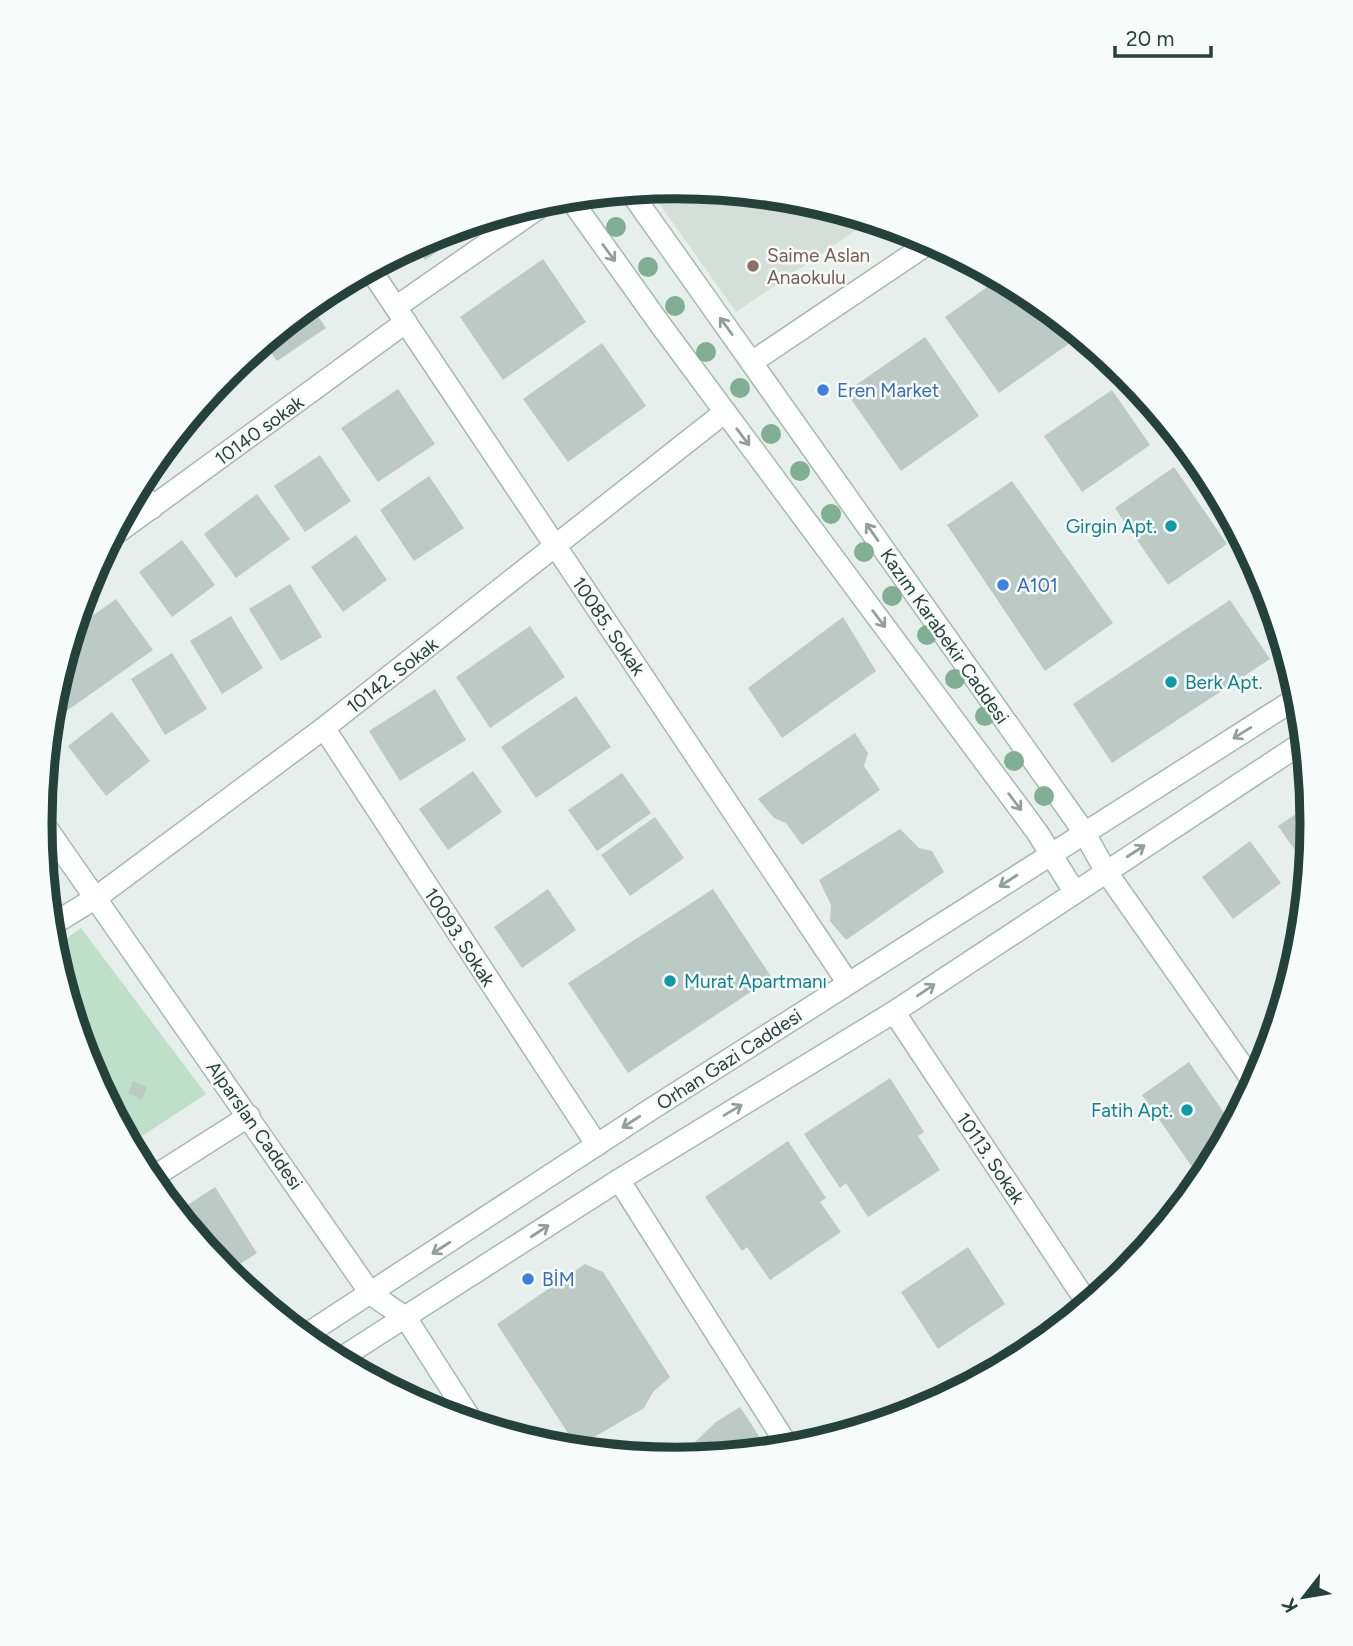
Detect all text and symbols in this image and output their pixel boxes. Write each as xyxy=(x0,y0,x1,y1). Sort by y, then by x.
scale bar xyxy=(1115,14,1211,58)
text: 20 m xyxy=(1126,26,1174,51)
one-way arrow xyxy=(602,243,616,262)
place label: Saime Aslan Anaokulu xyxy=(767,244,870,289)
marker: Saime Aslan Anaokulu xyxy=(745,258,761,274)
one-way arrow xyxy=(719,317,734,336)
place label: Eren Market xyxy=(837,379,939,402)
marker: Eren Market xyxy=(815,382,831,398)
street label: 10140 sokak xyxy=(210,390,309,470)
one-way arrow xyxy=(735,427,750,446)
place label: Girgin Apt. xyxy=(1066,515,1157,538)
marker: Girgin Apt. xyxy=(1163,518,1179,534)
one-way arrow xyxy=(865,523,879,542)
street label: Kazım Karabekir Caddesi xyxy=(875,544,1014,728)
street label: 10085. Sokak xyxy=(567,573,650,681)
place label: A101 xyxy=(1017,574,1058,597)
marker: A101 xyxy=(995,577,1011,593)
one-way arrow xyxy=(871,609,886,628)
street label: 10142. Sokak xyxy=(342,632,443,718)
place label: Berk Apt. xyxy=(1185,671,1263,694)
marker: Berk Apt. xyxy=(1163,674,1179,690)
one-way arrow xyxy=(1233,725,1252,740)
one-way arrow xyxy=(1007,792,1022,811)
one-way arrow xyxy=(1125,843,1145,857)
one-way arrow xyxy=(999,874,1019,888)
street label: 10093. Sokak xyxy=(419,884,500,991)
place label: Murat Apartmanı xyxy=(684,970,827,993)
marker: Murat Apartmanı xyxy=(662,973,678,989)
one-way arrow xyxy=(916,983,935,997)
street label: Orhan Gazi Caddesi xyxy=(652,1004,806,1115)
street label: Alparslan Caddesi xyxy=(202,1057,308,1194)
place label: Fatih Apt. xyxy=(1091,1099,1173,1122)
marker: Fatih Apt. xyxy=(1179,1102,1195,1118)
one-way arrow xyxy=(722,1103,742,1117)
street label: 10113. Sokak xyxy=(952,1108,1030,1209)
one-way arrow xyxy=(622,1115,641,1130)
one-way arrow xyxy=(530,1224,549,1238)
one-way arrow xyxy=(432,1241,452,1255)
place label: BİM xyxy=(542,1268,575,1291)
marker: BİM xyxy=(520,1271,536,1287)
north arrow xyxy=(1269,1562,1339,1632)
text: K xyxy=(1277,1594,1303,1617)

